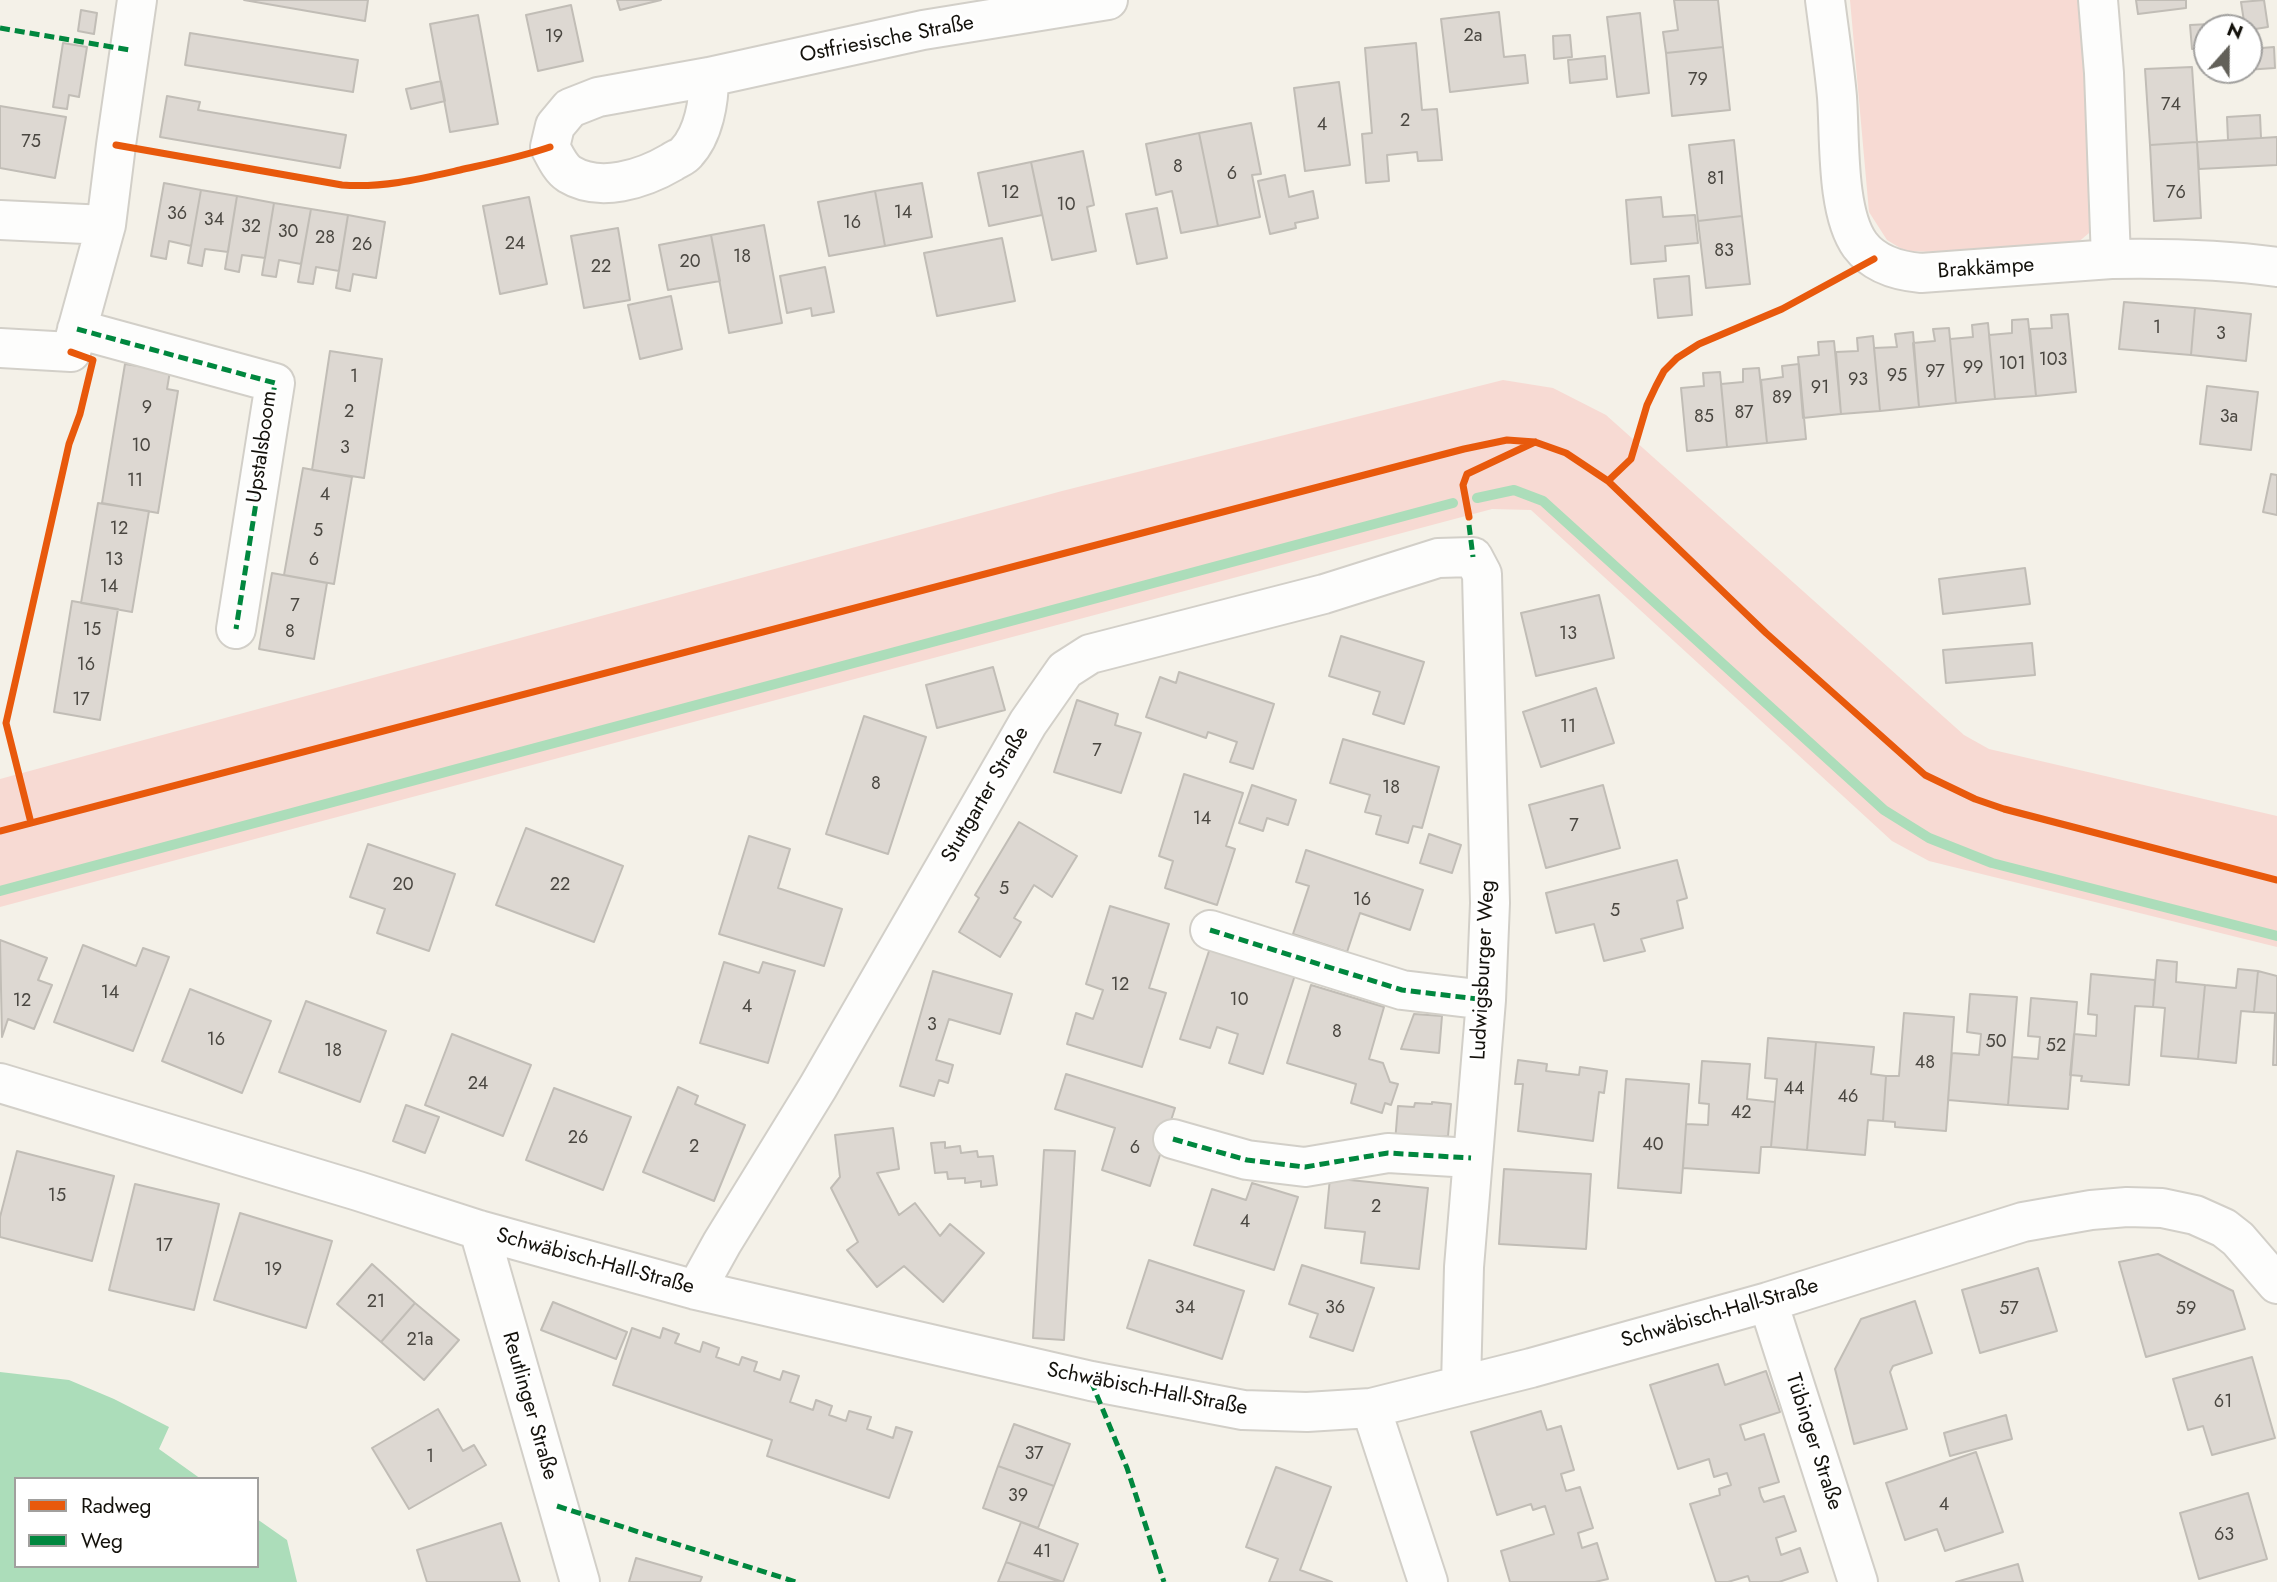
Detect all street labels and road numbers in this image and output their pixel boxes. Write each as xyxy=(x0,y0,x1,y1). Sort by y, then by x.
street label: Ostfriesische Straße xyxy=(798,11,976,69)
street label: Brakkämpe xyxy=(1937,253,2035,285)
street label: Upstalsboom xyxy=(243,389,283,505)
street label: Stuttgarter Straße xyxy=(937,723,1035,867)
street label: Ludwigsburger Weg xyxy=(1467,879,1501,1061)
street label: Schwäbisch-Hall-Straße xyxy=(493,1223,697,1301)
street label: Schwäbisch-Hall-Straße xyxy=(1618,1274,1822,1354)
street label: Reutlinger Straße xyxy=(496,1329,562,1483)
street label: Schwäbisch-Hall-Straße xyxy=(1044,1358,1250,1422)
street label: Tübinger Straße xyxy=(1779,1371,1847,1513)

